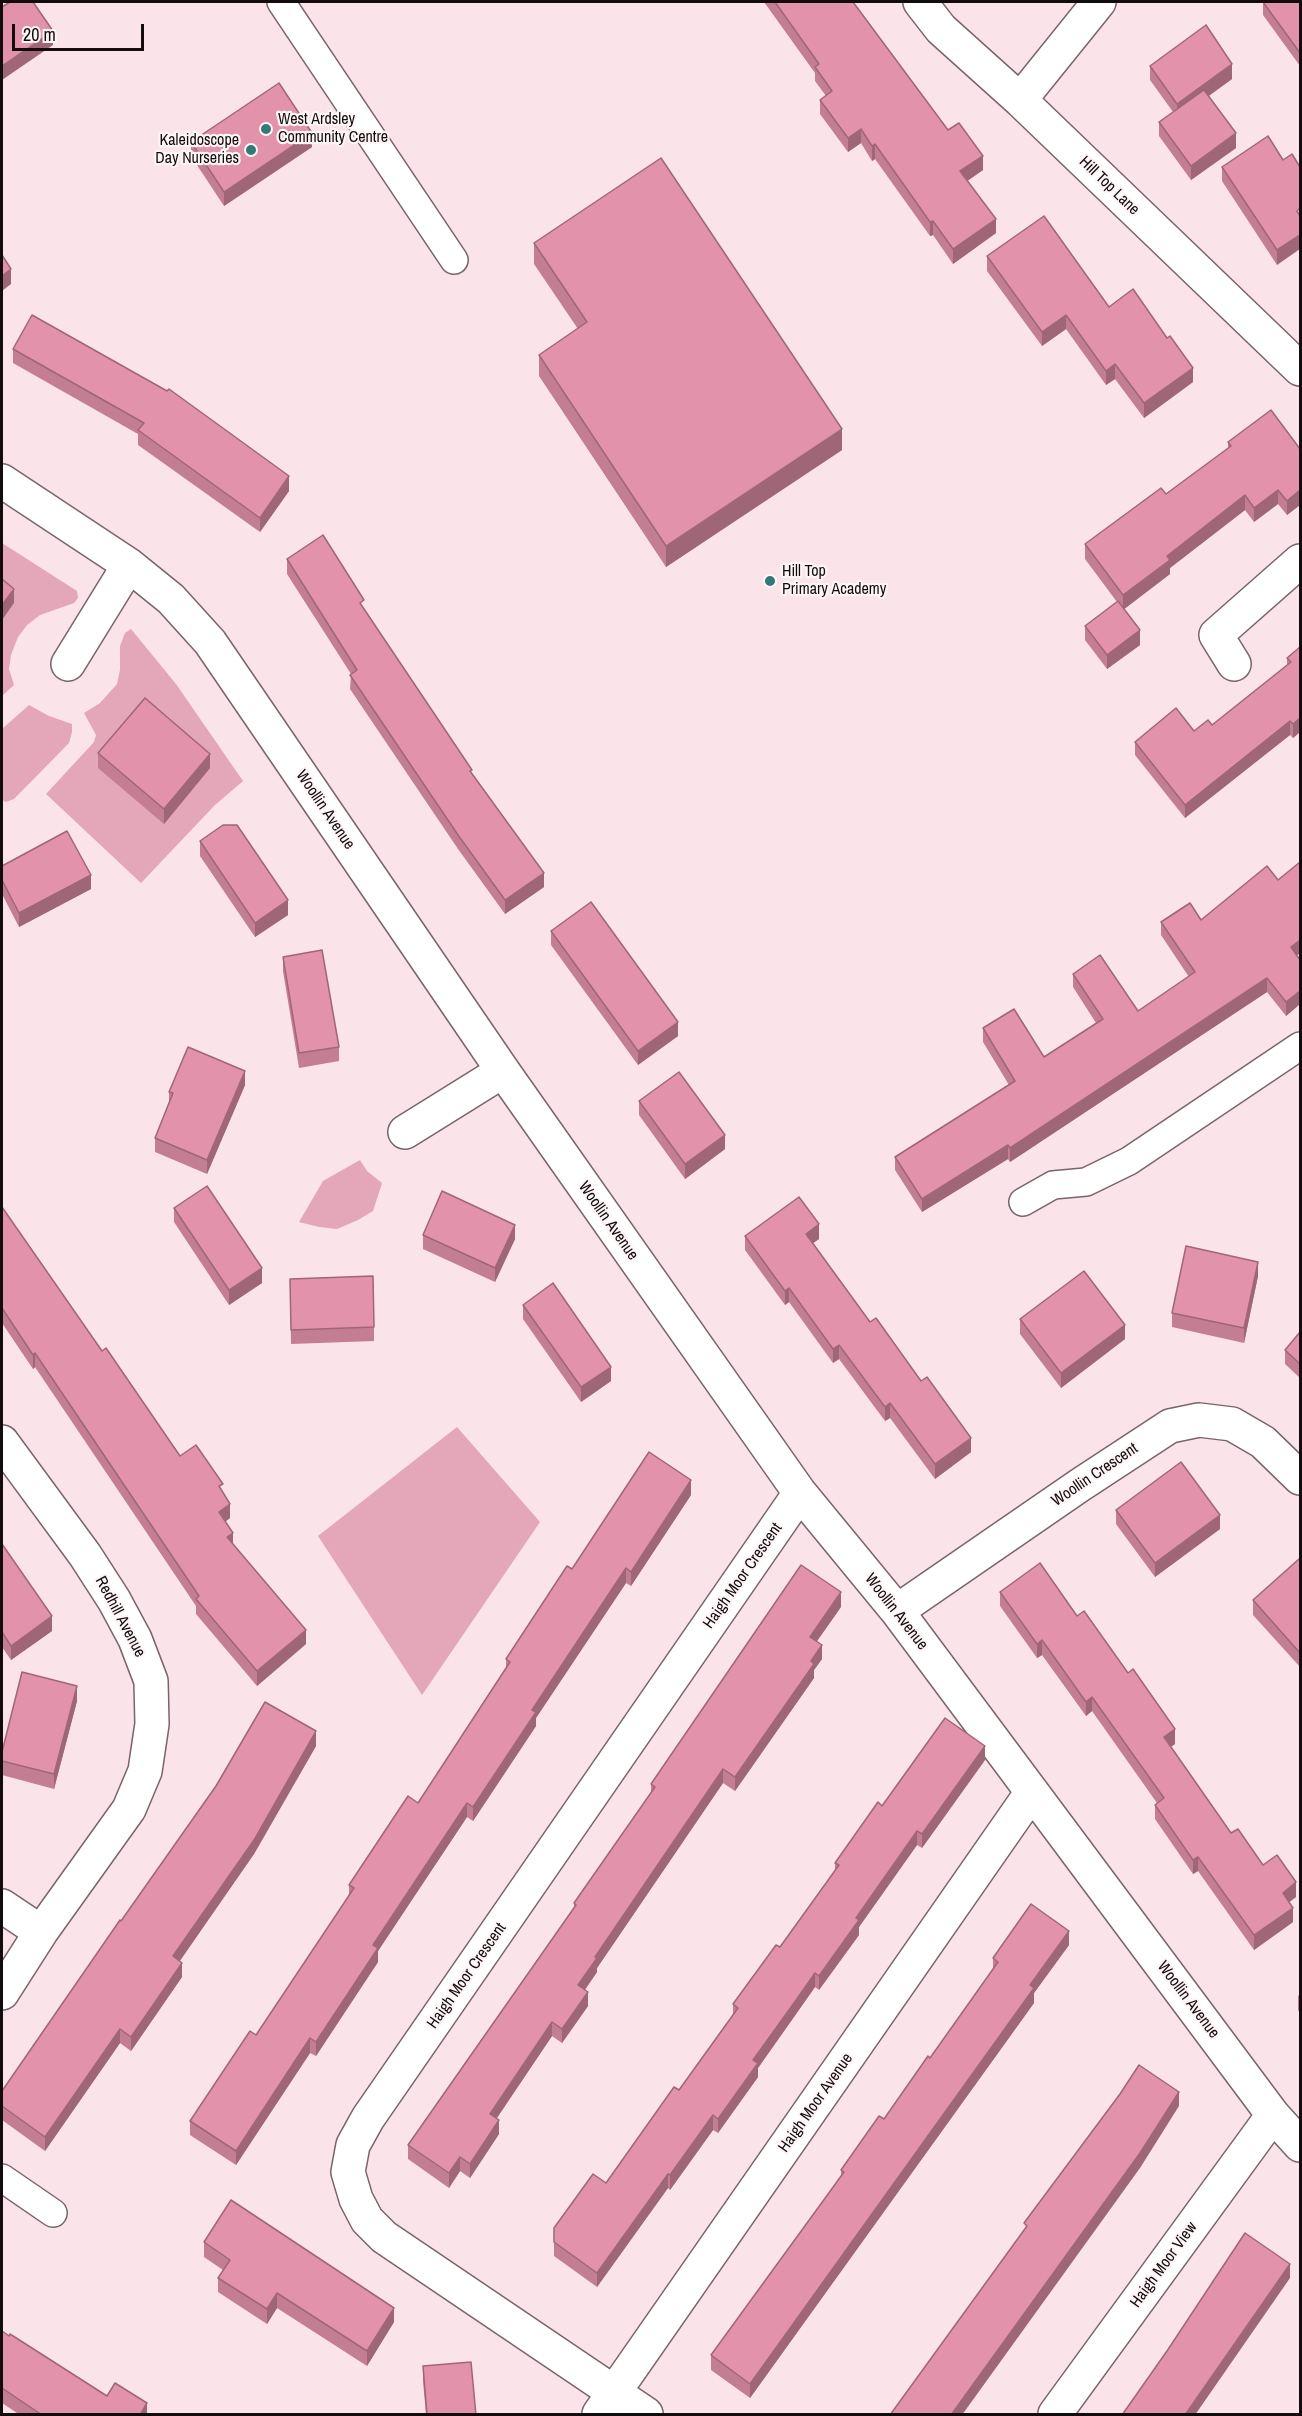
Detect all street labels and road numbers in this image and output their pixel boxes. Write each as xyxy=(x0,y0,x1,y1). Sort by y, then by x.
street label: Hill Top Lane xyxy=(1075,152,1143,220)
street label: Woollin Avenue xyxy=(291,767,359,853)
street label: Woollin Avenue xyxy=(574,1178,642,1264)
street label: Woollin Crescent xyxy=(1048,1439,1142,1511)
street label: Haigh Moor Crescent xyxy=(699,1519,787,1633)
street label: Woollin Avenue xyxy=(860,1570,932,1654)
street label: Redhill Avenue xyxy=(91,1573,149,1661)
street label: Haigh Moor Crescent xyxy=(423,1919,511,2033)
street label: Woollin Avenue xyxy=(1153,1958,1223,2042)
street label: Haigh Moor Avenue xyxy=(775,2050,857,2156)
street label: Haigh Moor View xyxy=(1127,2218,1201,2312)

